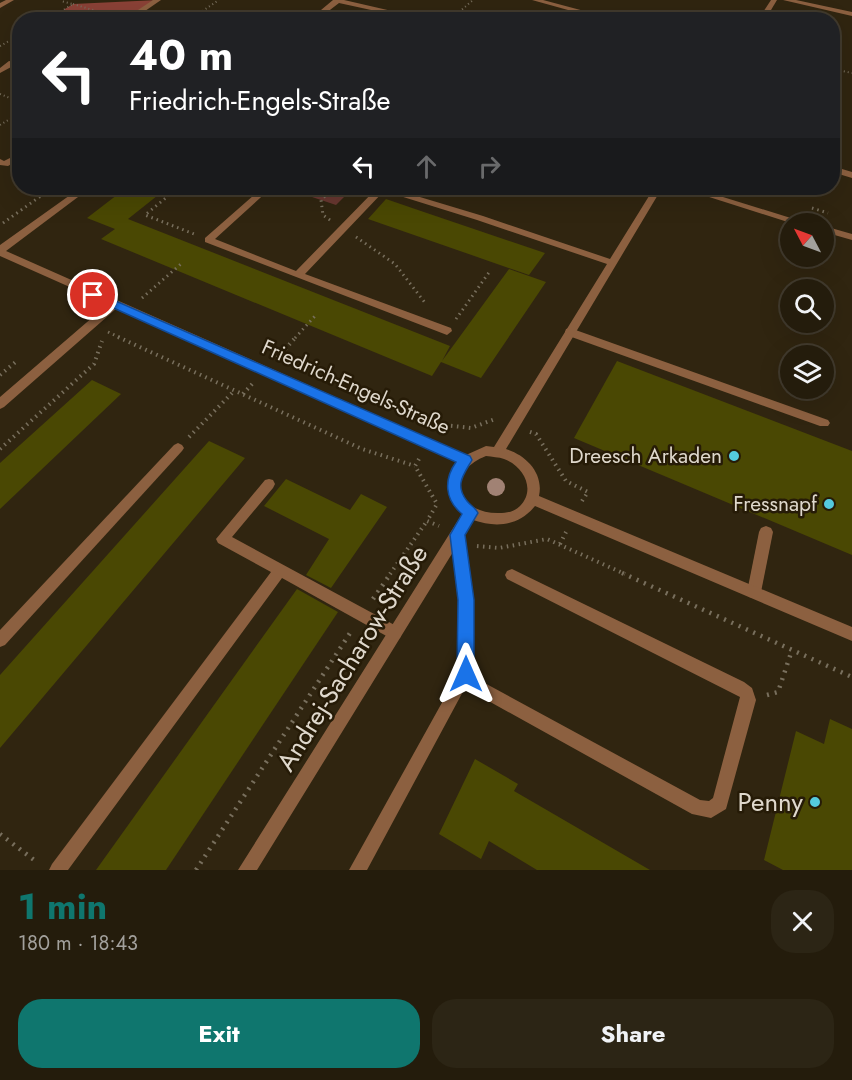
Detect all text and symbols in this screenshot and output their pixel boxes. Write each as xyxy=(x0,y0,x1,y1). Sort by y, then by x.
text: 40 m xyxy=(129,25,233,86)
icon: left xyxy=(30,36,108,114)
text: Friedrich-Engels-Straße xyxy=(129,81,390,120)
icon: left xyxy=(347,150,380,183)
icon: ahead xyxy=(410,150,443,183)
icon: right xyxy=(473,150,506,183)
north arrow xyxy=(780,213,834,267)
map controls xyxy=(780,213,834,399)
pin xyxy=(67,269,118,320)
icon: arrive xyxy=(76,278,109,311)
button: search xyxy=(780,279,834,333)
street label: Friedrich-Engels-Straße xyxy=(257,332,455,442)
button: layers xyxy=(780,345,834,399)
place label: Dreesch Arkaden xyxy=(569,441,722,471)
marker: Dreesch Arkaden xyxy=(727,449,741,463)
place label: Fressnapf xyxy=(733,489,818,519)
marker: Fressnapf xyxy=(822,497,836,511)
street label: Andrej-Sacharow-Straße xyxy=(267,538,437,778)
position arrow xyxy=(434,642,498,706)
place label: Penny xyxy=(738,783,804,821)
marker: Penny xyxy=(808,795,822,809)
text: 1 min xyxy=(18,880,107,932)
button: close xyxy=(771,890,834,953)
text: 180 m · 18:43 xyxy=(18,929,138,958)
button: Exit xyxy=(18,999,420,1068)
button: Share xyxy=(432,999,834,1068)

